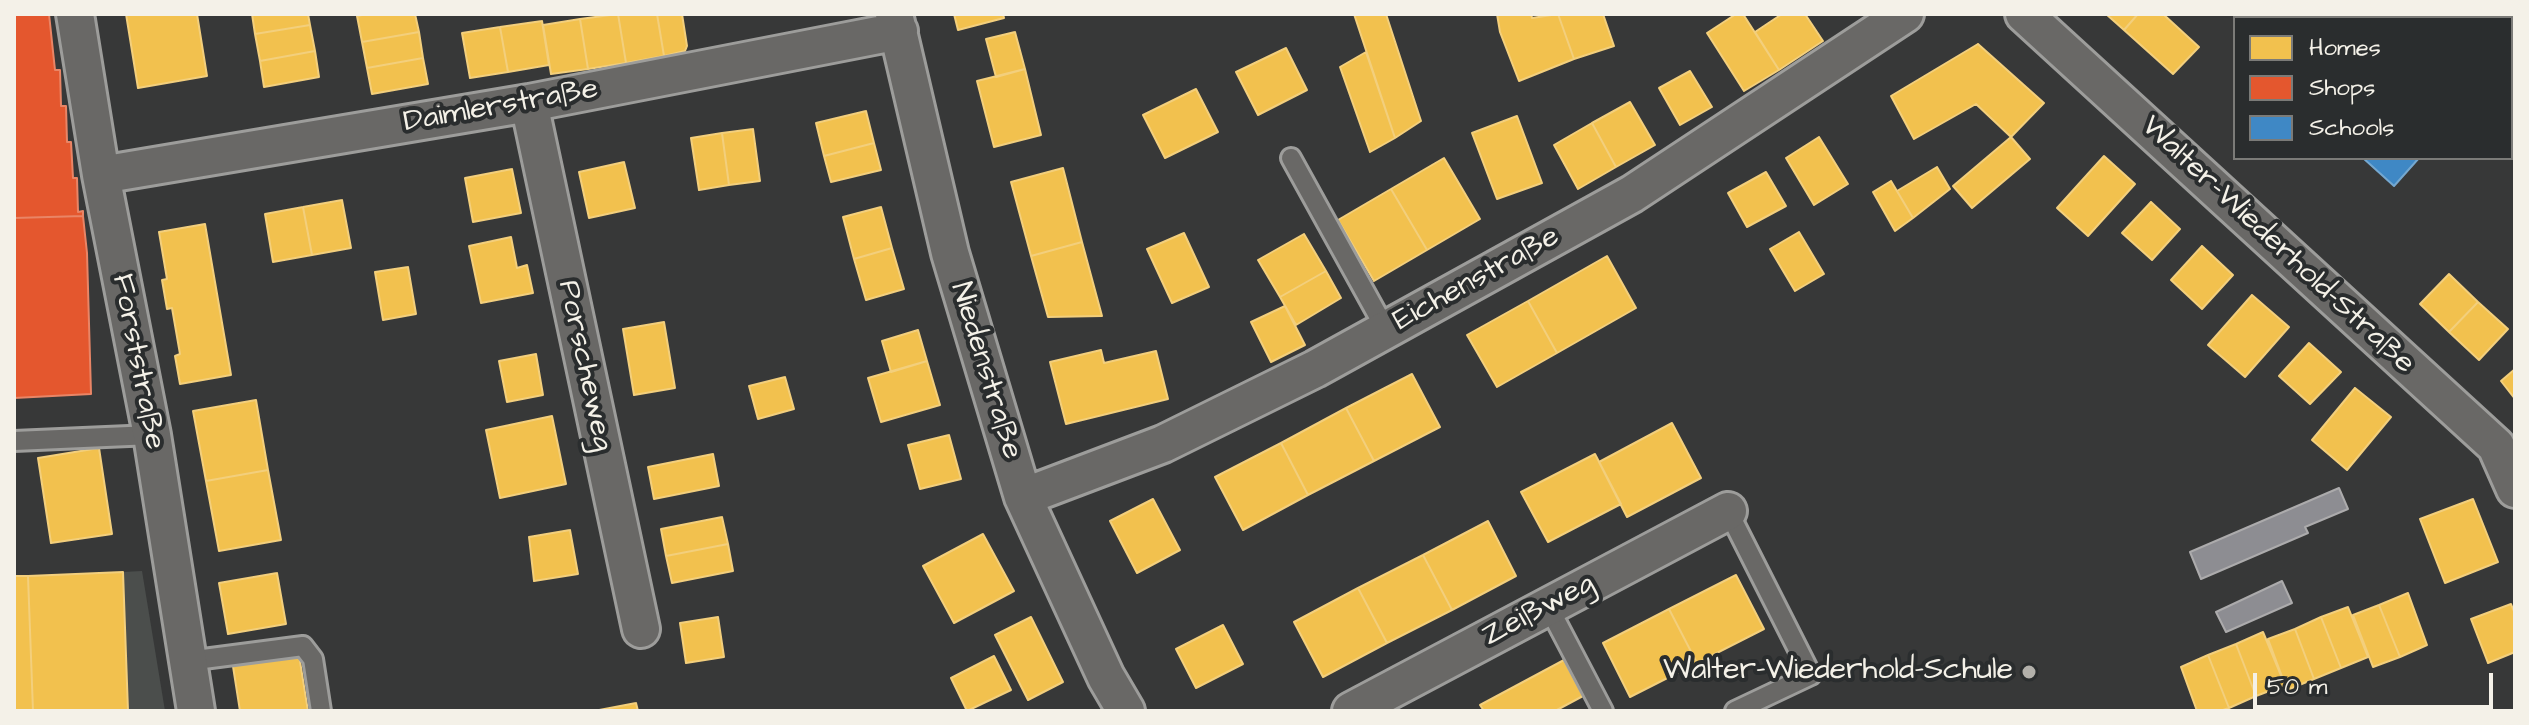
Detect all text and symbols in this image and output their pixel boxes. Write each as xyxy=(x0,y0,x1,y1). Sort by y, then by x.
legend xyxy=(2233,16,2513,160)
text: Homes xyxy=(2309,31,2381,65)
text: Shops xyxy=(2309,71,2375,105)
street label: Daimlerstraße xyxy=(401,72,601,142)
street label: Walter-Wiederhold-Straße xyxy=(2133,110,2421,382)
text: Schools xyxy=(2309,111,2394,145)
street label: Eichenstraße xyxy=(1388,220,1566,340)
street label: Forststraße xyxy=(102,271,172,453)
street label: Porscheweg xyxy=(548,277,620,455)
street label: Niedenstraße xyxy=(941,278,1029,464)
street label: Zeißweg xyxy=(1477,567,1601,655)
place label: Walter-Wiederhold-Schule xyxy=(1663,654,2013,690)
scale bar xyxy=(2257,657,2497,707)
marker: Walter-Wiederhold-Schule xyxy=(2020,663,2038,681)
text: 50 m xyxy=(2267,670,2327,704)

